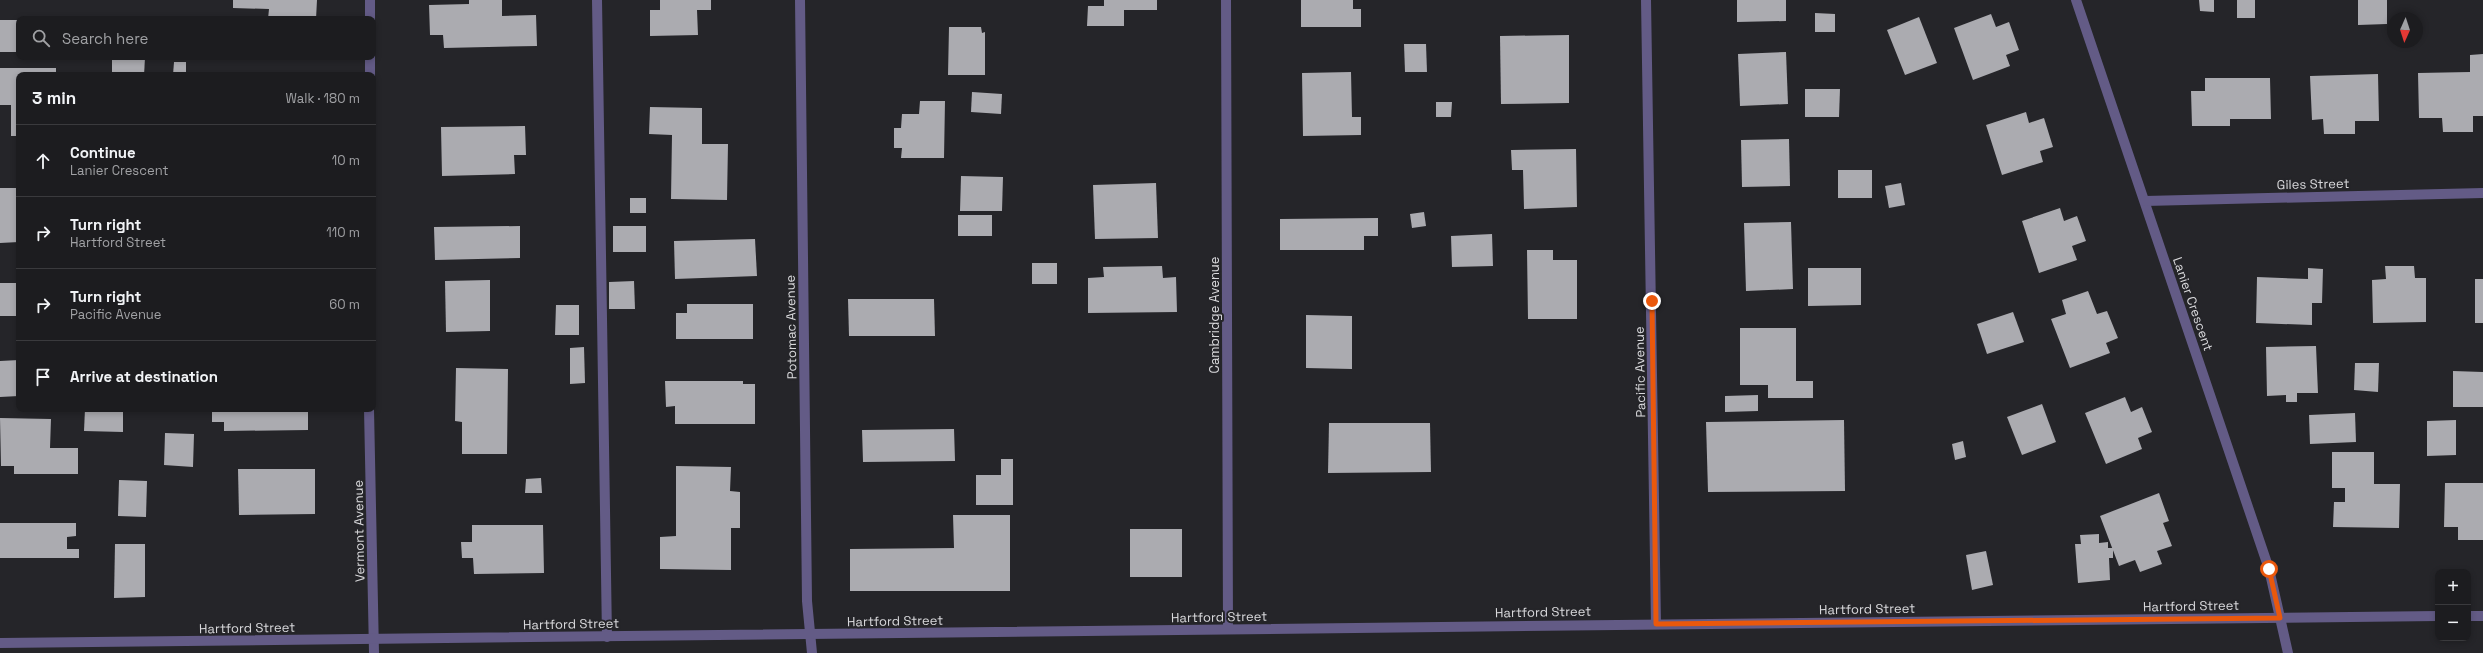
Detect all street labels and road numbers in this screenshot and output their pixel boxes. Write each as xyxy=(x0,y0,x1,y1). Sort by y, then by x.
street label: Giles Street xyxy=(2277,175,2349,193)
street label: Lanier Crescent xyxy=(2169,255,2217,353)
street label: Cambridge Avenue xyxy=(1206,257,1223,373)
street label: Potomac Avenue xyxy=(782,275,800,379)
street label: Pacific Avenue xyxy=(1631,326,1649,418)
street label: Vermont Avenue xyxy=(350,480,368,582)
street label: Hartford Street xyxy=(2143,597,2239,615)
street label: Hartford Street xyxy=(1819,600,1915,618)
street label: Hartford Street xyxy=(1495,603,1591,621)
street label: Hartford Street xyxy=(1171,608,1267,626)
street label: Hartford Street xyxy=(847,612,943,630)
street label: Hartford Street xyxy=(523,615,619,633)
street label: Hartford Street xyxy=(199,619,295,637)

